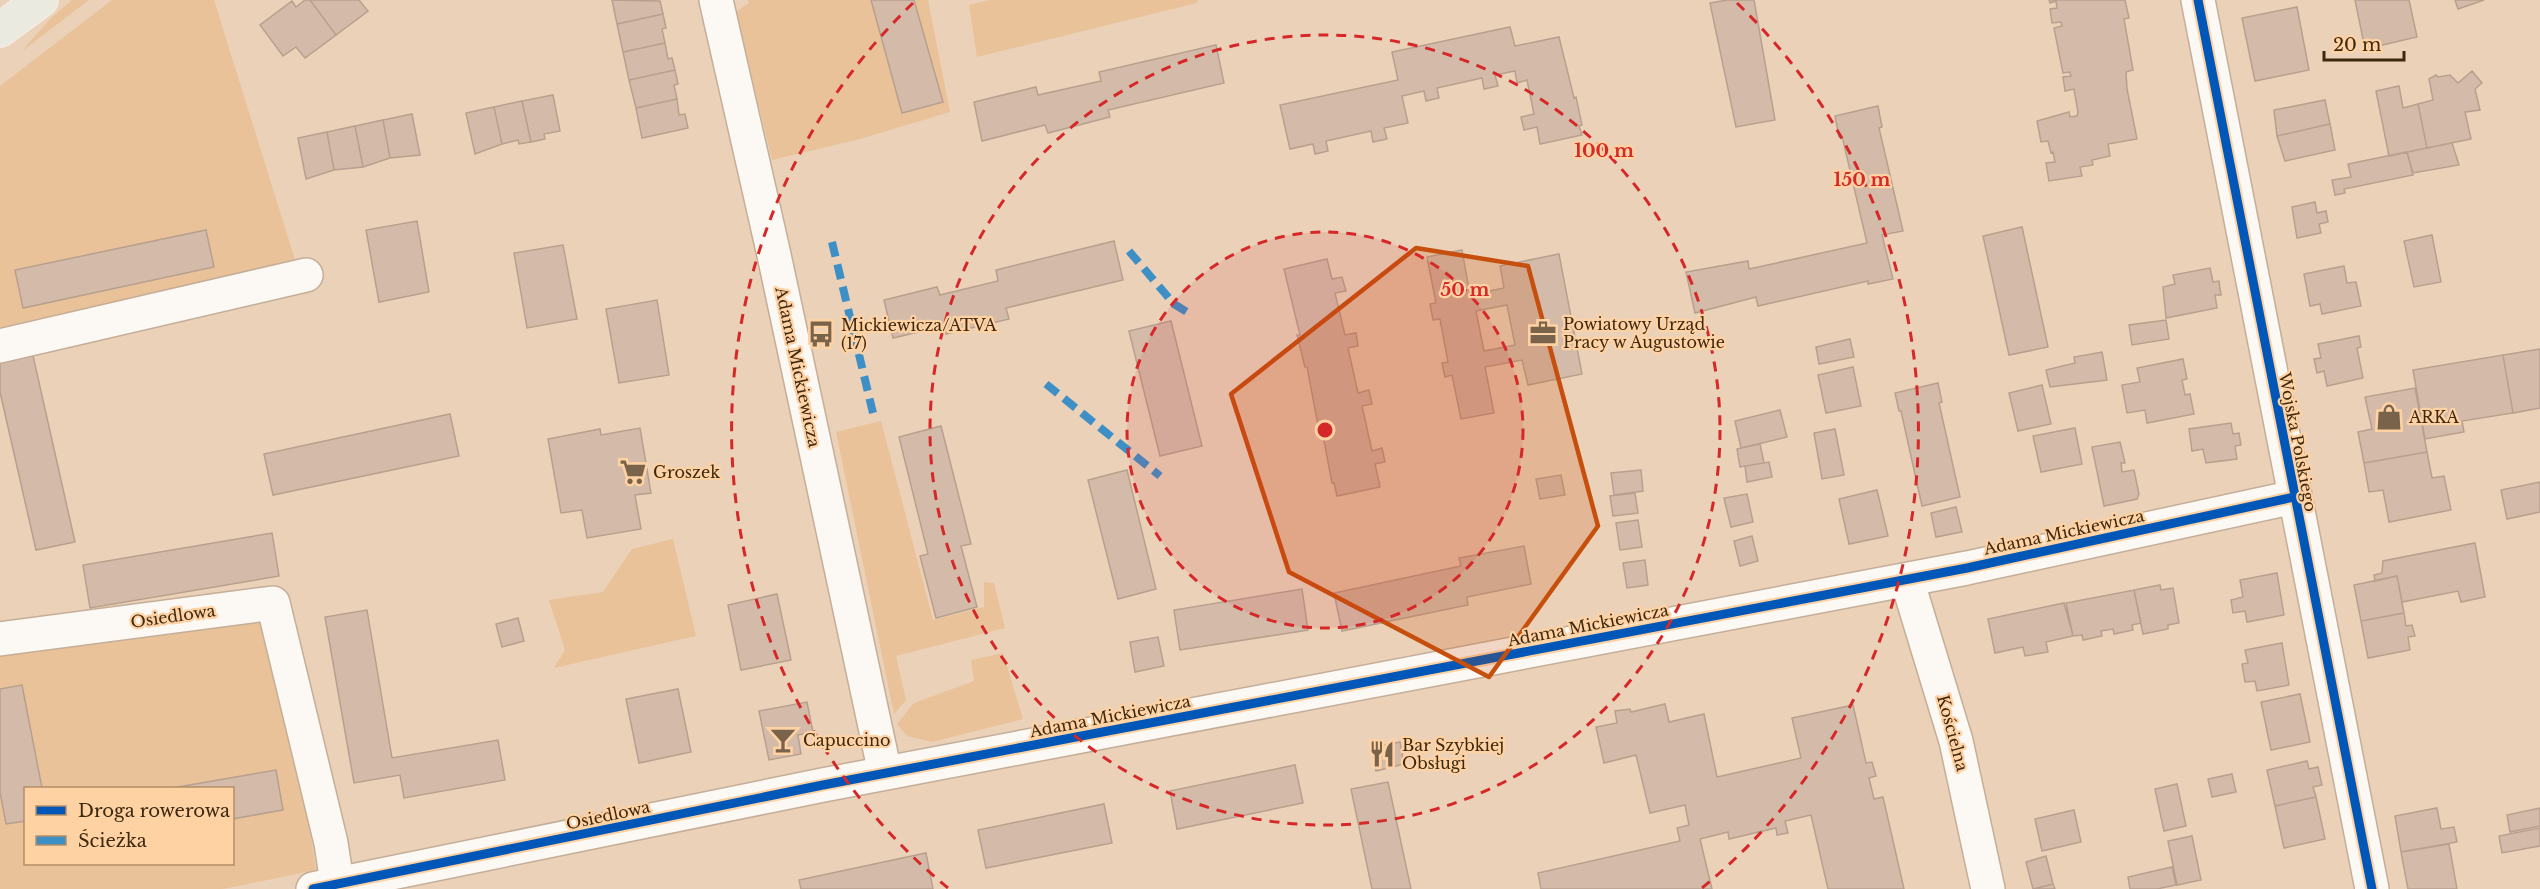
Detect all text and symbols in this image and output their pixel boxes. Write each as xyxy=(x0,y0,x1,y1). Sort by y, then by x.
scale bar xyxy=(2324,24,2404,62)
text: 20 m xyxy=(2333,34,2381,56)
text: 100 m xyxy=(1574,140,1634,162)
text: 150 m xyxy=(1834,169,1891,191)
text: 50 m xyxy=(1441,279,1490,301)
street label: Adama Mickiewicza xyxy=(771,284,825,449)
place label: Powiatowy Urząd Pracy w Augustowie xyxy=(1563,314,1725,352)
place label: Mickiewicza/ATVA (17) xyxy=(841,315,997,353)
office icon: Powiatowy Urząd Pracy w Augustowie xyxy=(1528,318,1558,348)
bus stop icon: Mickiewicza/ATVA (17) xyxy=(806,319,836,349)
street label: Wojska Polskiego xyxy=(2275,370,2321,513)
shop icon: ARKA xyxy=(2374,402,2404,432)
place label: ARKA xyxy=(2408,407,2459,427)
centre of rings xyxy=(1315,420,1335,440)
supermarket icon: Groszek xyxy=(618,457,648,487)
place label: Groszek xyxy=(653,462,720,482)
street label: Adama Mickiewicza xyxy=(1981,505,2146,559)
street label: Osiedlowa xyxy=(129,600,217,632)
street label: Adama Mickiewicza xyxy=(1505,600,1670,651)
street label: Adama Mickiewicza xyxy=(1027,691,1192,742)
street label: Kościelna xyxy=(1933,693,1973,773)
bar icon: Capuccino xyxy=(768,725,798,755)
place label: Capuccino xyxy=(803,730,890,750)
place label: Bar Szybkiej Obsługi xyxy=(1402,735,1504,773)
restaurant icon: Bar Szybkiej Obsługi xyxy=(1367,739,1397,769)
legend xyxy=(24,787,234,865)
street label: Osiedlowa xyxy=(564,796,652,834)
text: Droga rowerowa xyxy=(78,800,230,822)
text: Ścieżka xyxy=(78,829,147,852)

